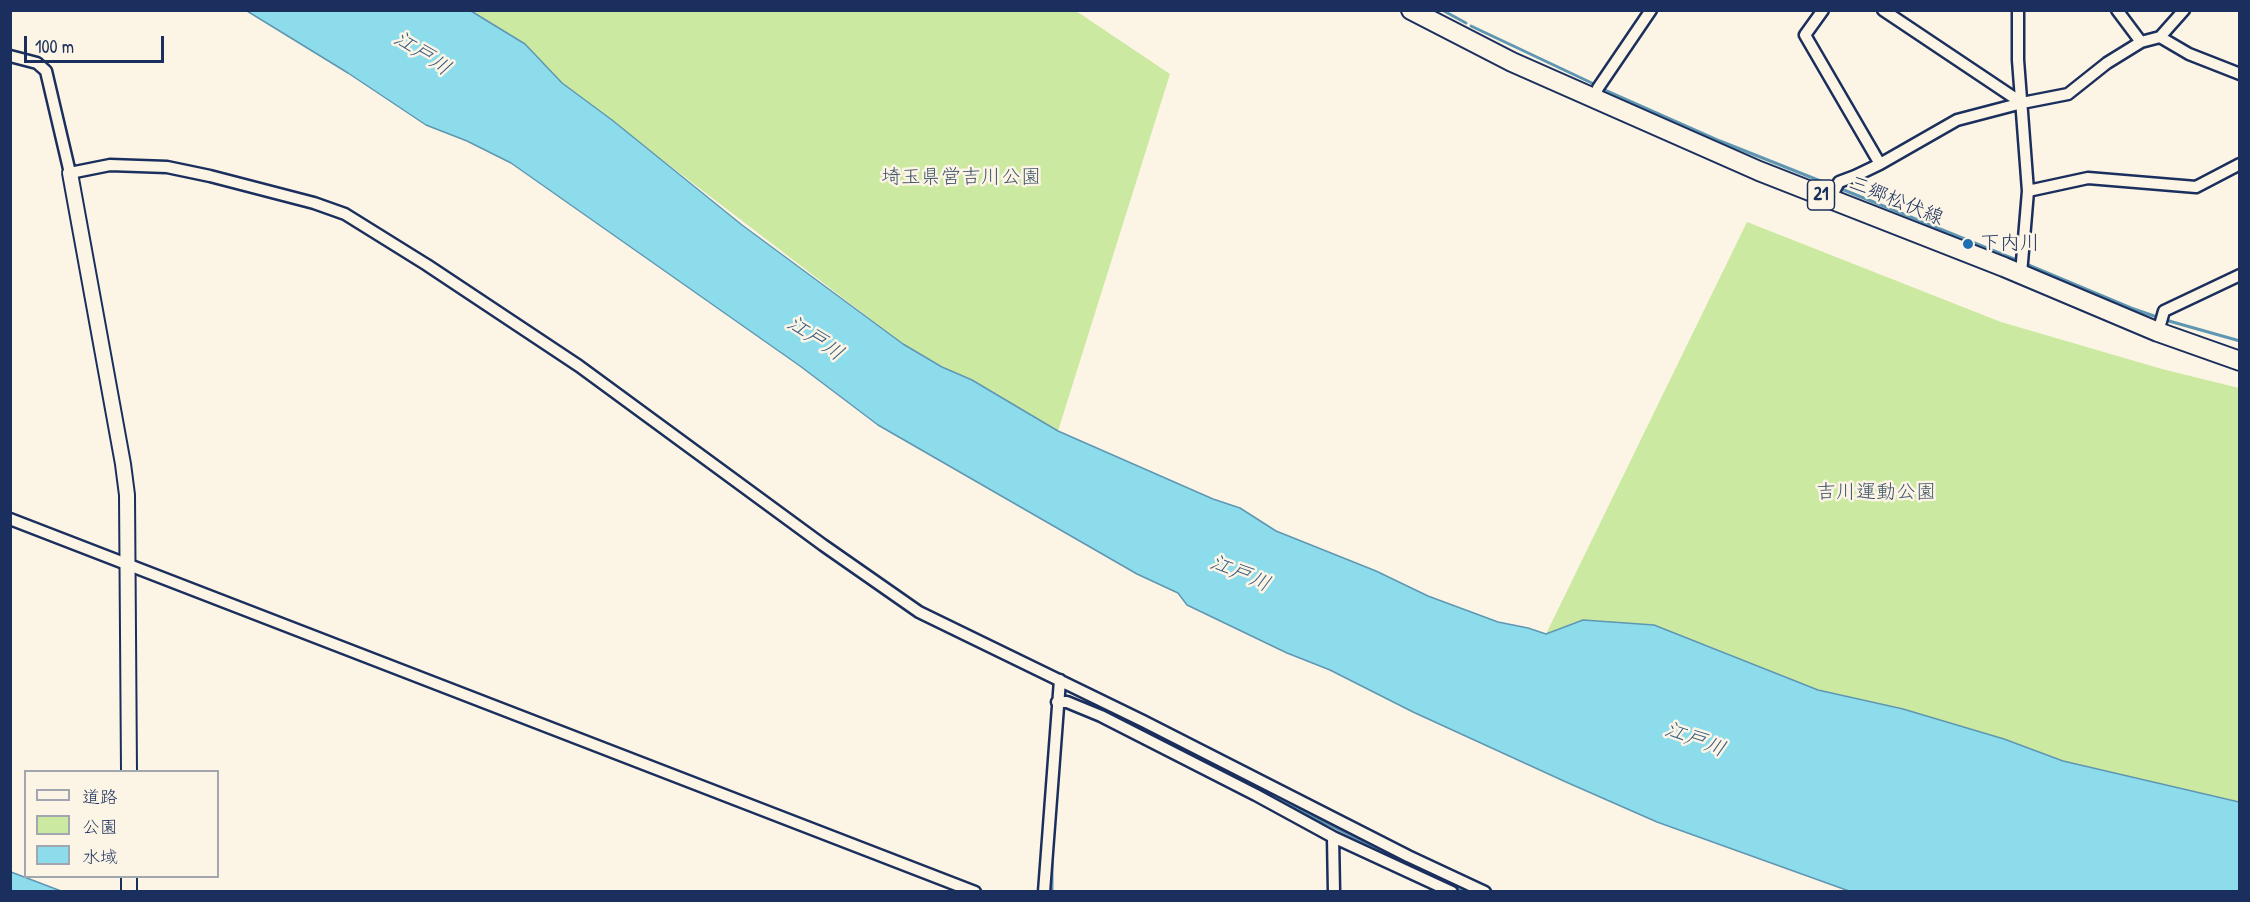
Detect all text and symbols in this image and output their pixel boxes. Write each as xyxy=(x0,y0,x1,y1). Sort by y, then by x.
scale bar xyxy=(27,24,166,62)
water label: 江戸川 xyxy=(389,26,455,82)
text: 100 m xyxy=(35,34,74,59)
park label: 埼玉県営吉川公園 xyxy=(881,166,1041,190)
street label: 三郷松伏線 xyxy=(1845,171,1947,231)
road number: 21 xyxy=(1808,180,1834,210)
place label: 下内川 xyxy=(1980,232,2040,256)
marker: 下内川 xyxy=(1961,237,1975,251)
water label: 江戸川 xyxy=(782,311,848,367)
park label: 吉川運動公園 xyxy=(1816,481,1936,505)
water label: 江戸川 xyxy=(1206,550,1274,598)
water label: 江戸川 xyxy=(1661,717,1729,763)
legend xyxy=(24,770,219,878)
text: 道路 xyxy=(82,784,118,809)
text: 公園 xyxy=(82,814,118,839)
text: 水域 xyxy=(82,844,118,869)

